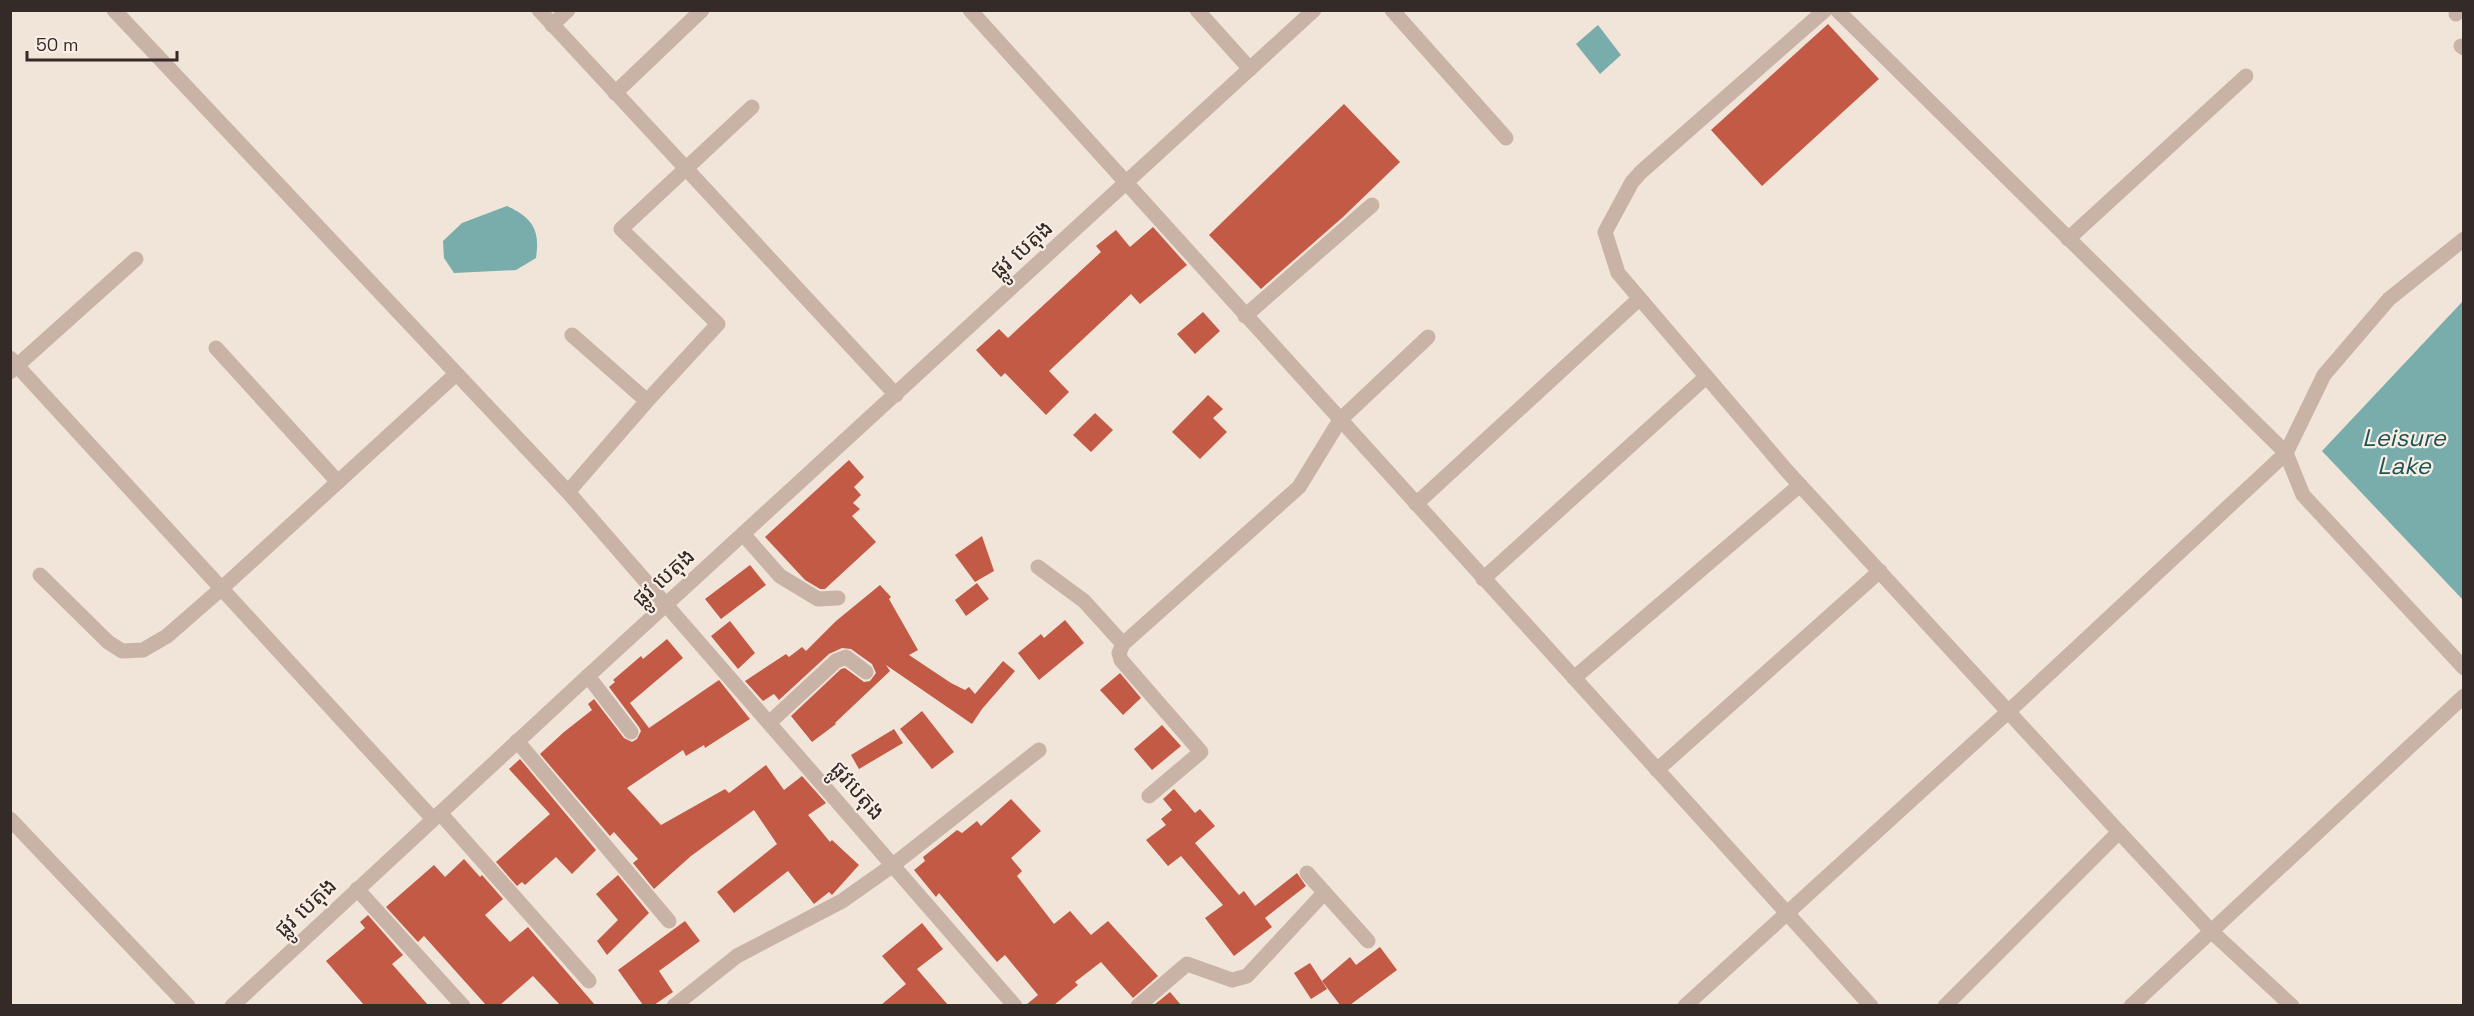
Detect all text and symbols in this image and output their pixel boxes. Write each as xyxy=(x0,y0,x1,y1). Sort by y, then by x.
scale bar xyxy=(27,24,177,62)
text: 50 m xyxy=(36,33,78,56)
street label: ផ្លូវ បេតុង xyxy=(984,213,1063,289)
water label: Leisure Lake xyxy=(2362,422,2446,481)
street label: ផ្លូវ បេតុង xyxy=(626,541,705,617)
street label: ផ្លូវបេតុង xyxy=(820,755,891,830)
street label: ផ្លូវ បេតុង xyxy=(268,871,346,948)

